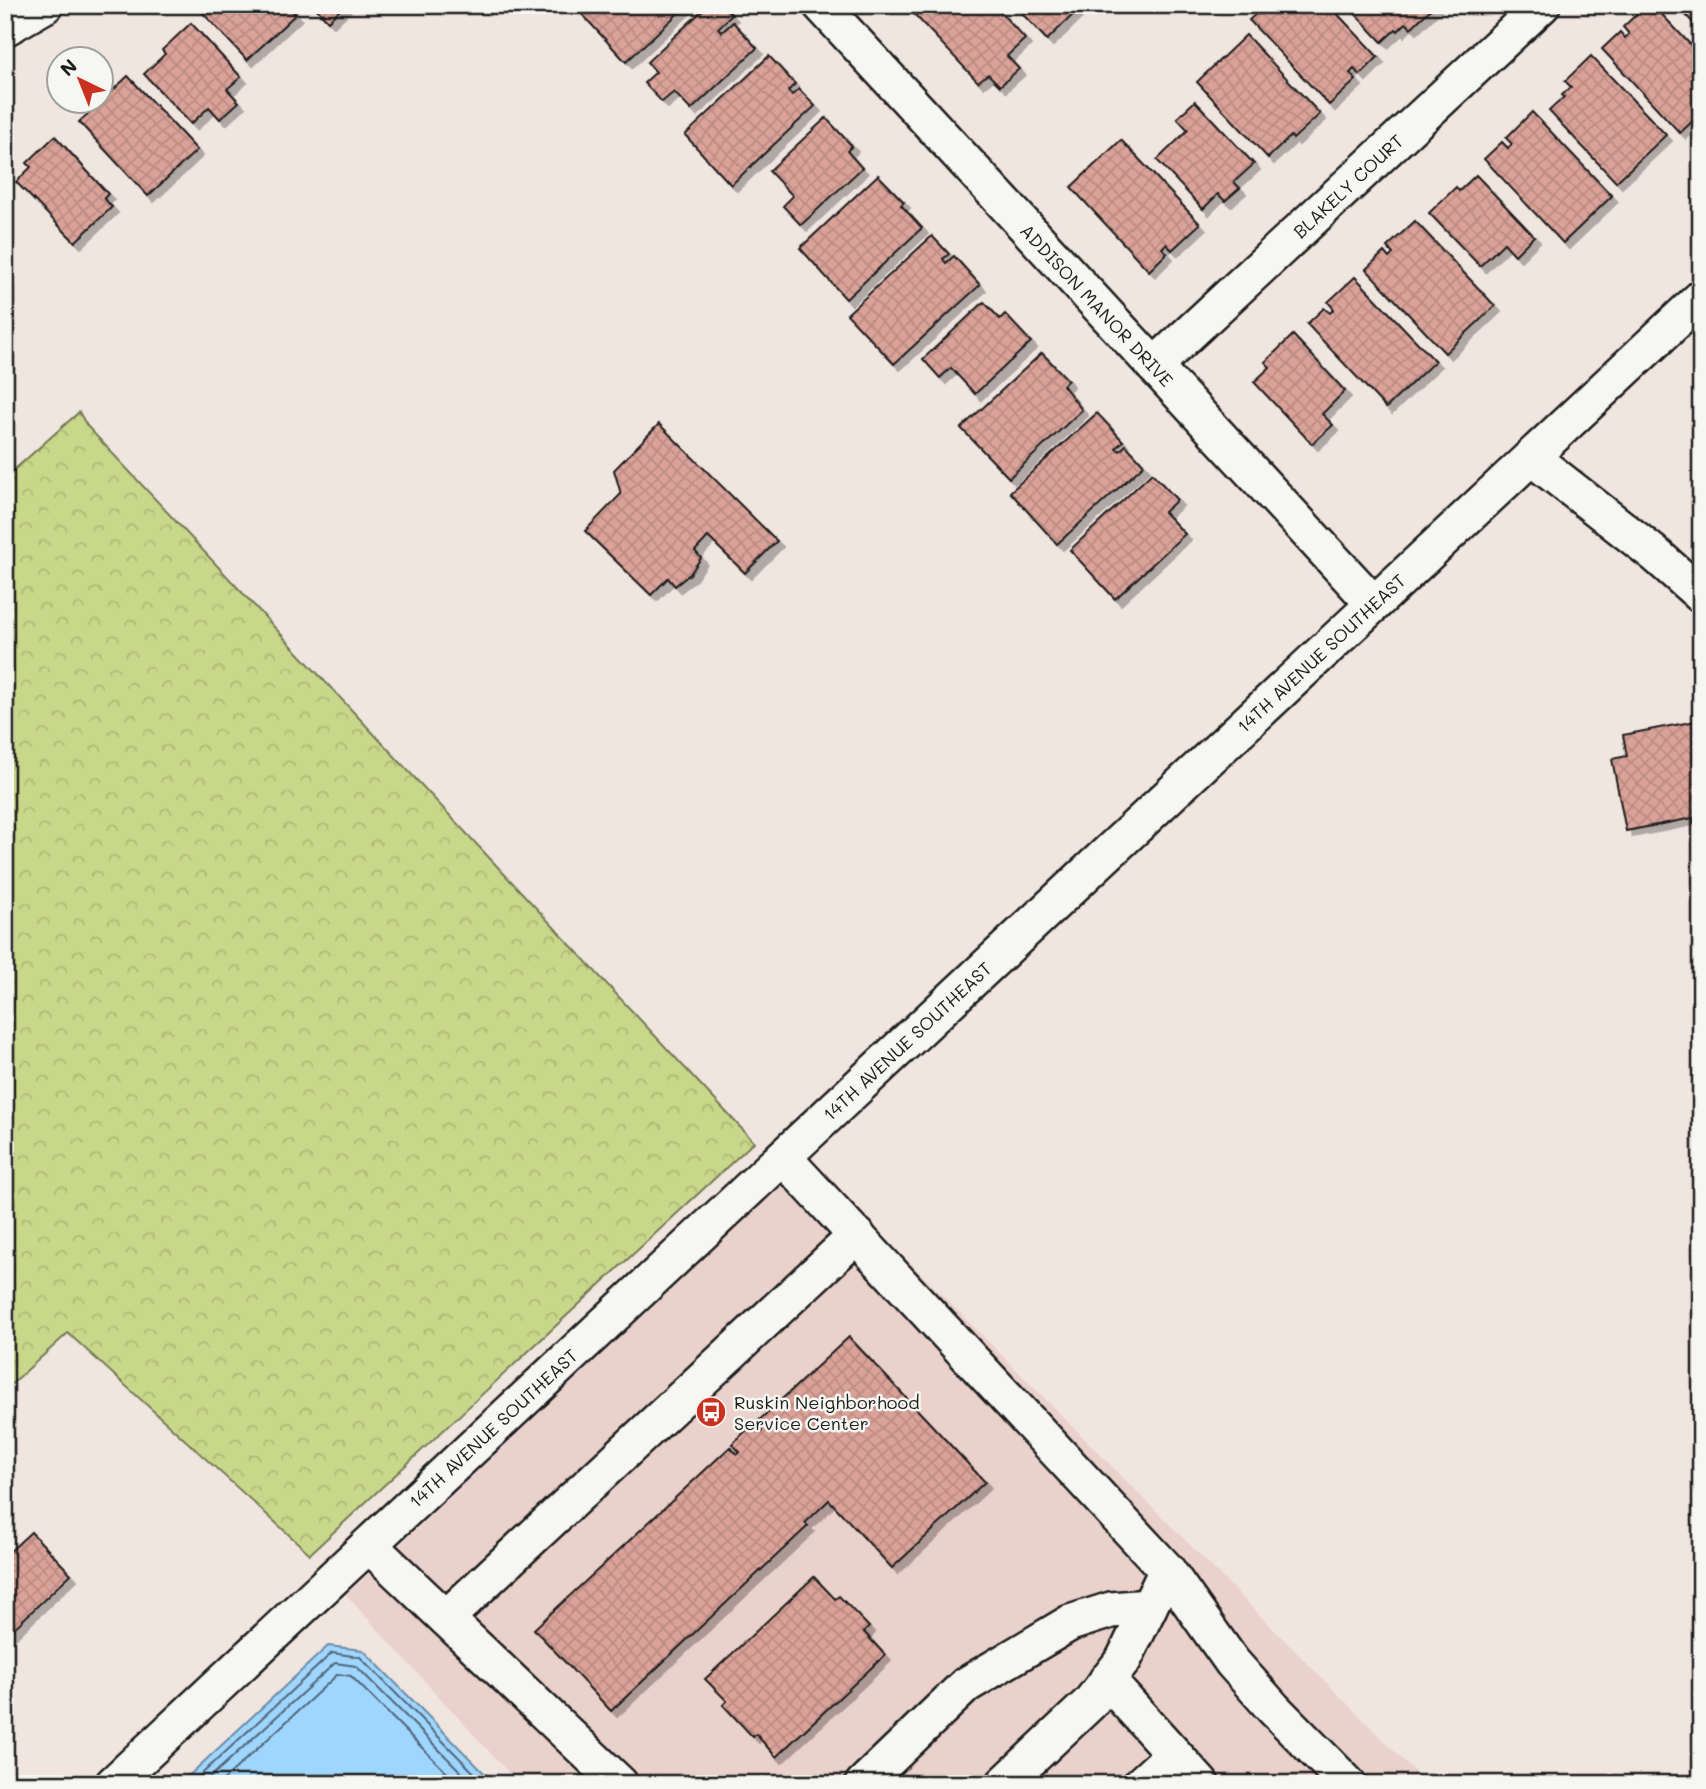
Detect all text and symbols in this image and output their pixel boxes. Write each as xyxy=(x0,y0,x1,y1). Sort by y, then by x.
north arrow xyxy=(46,46,116,116)
text: N xyxy=(54,53,82,81)
street label: BLAKELY COURT xyxy=(1288,129,1408,243)
street label: ADDISON MANOR DRIVE xyxy=(1015,219,1179,391)
street label: 14TH AVENUE SOUTHEAST xyxy=(1231,568,1411,738)
street label: 14TH AVENUE SOUTHEAST xyxy=(817,956,997,1126)
street label: 14TH AVENUE SOUTHEAST xyxy=(403,1343,583,1513)
place label: Ruskin Neighborhood Service Center xyxy=(734,1390,920,1435)
bus stop icon: Ruskin Neighborhood Service Center xyxy=(694,1395,728,1429)

